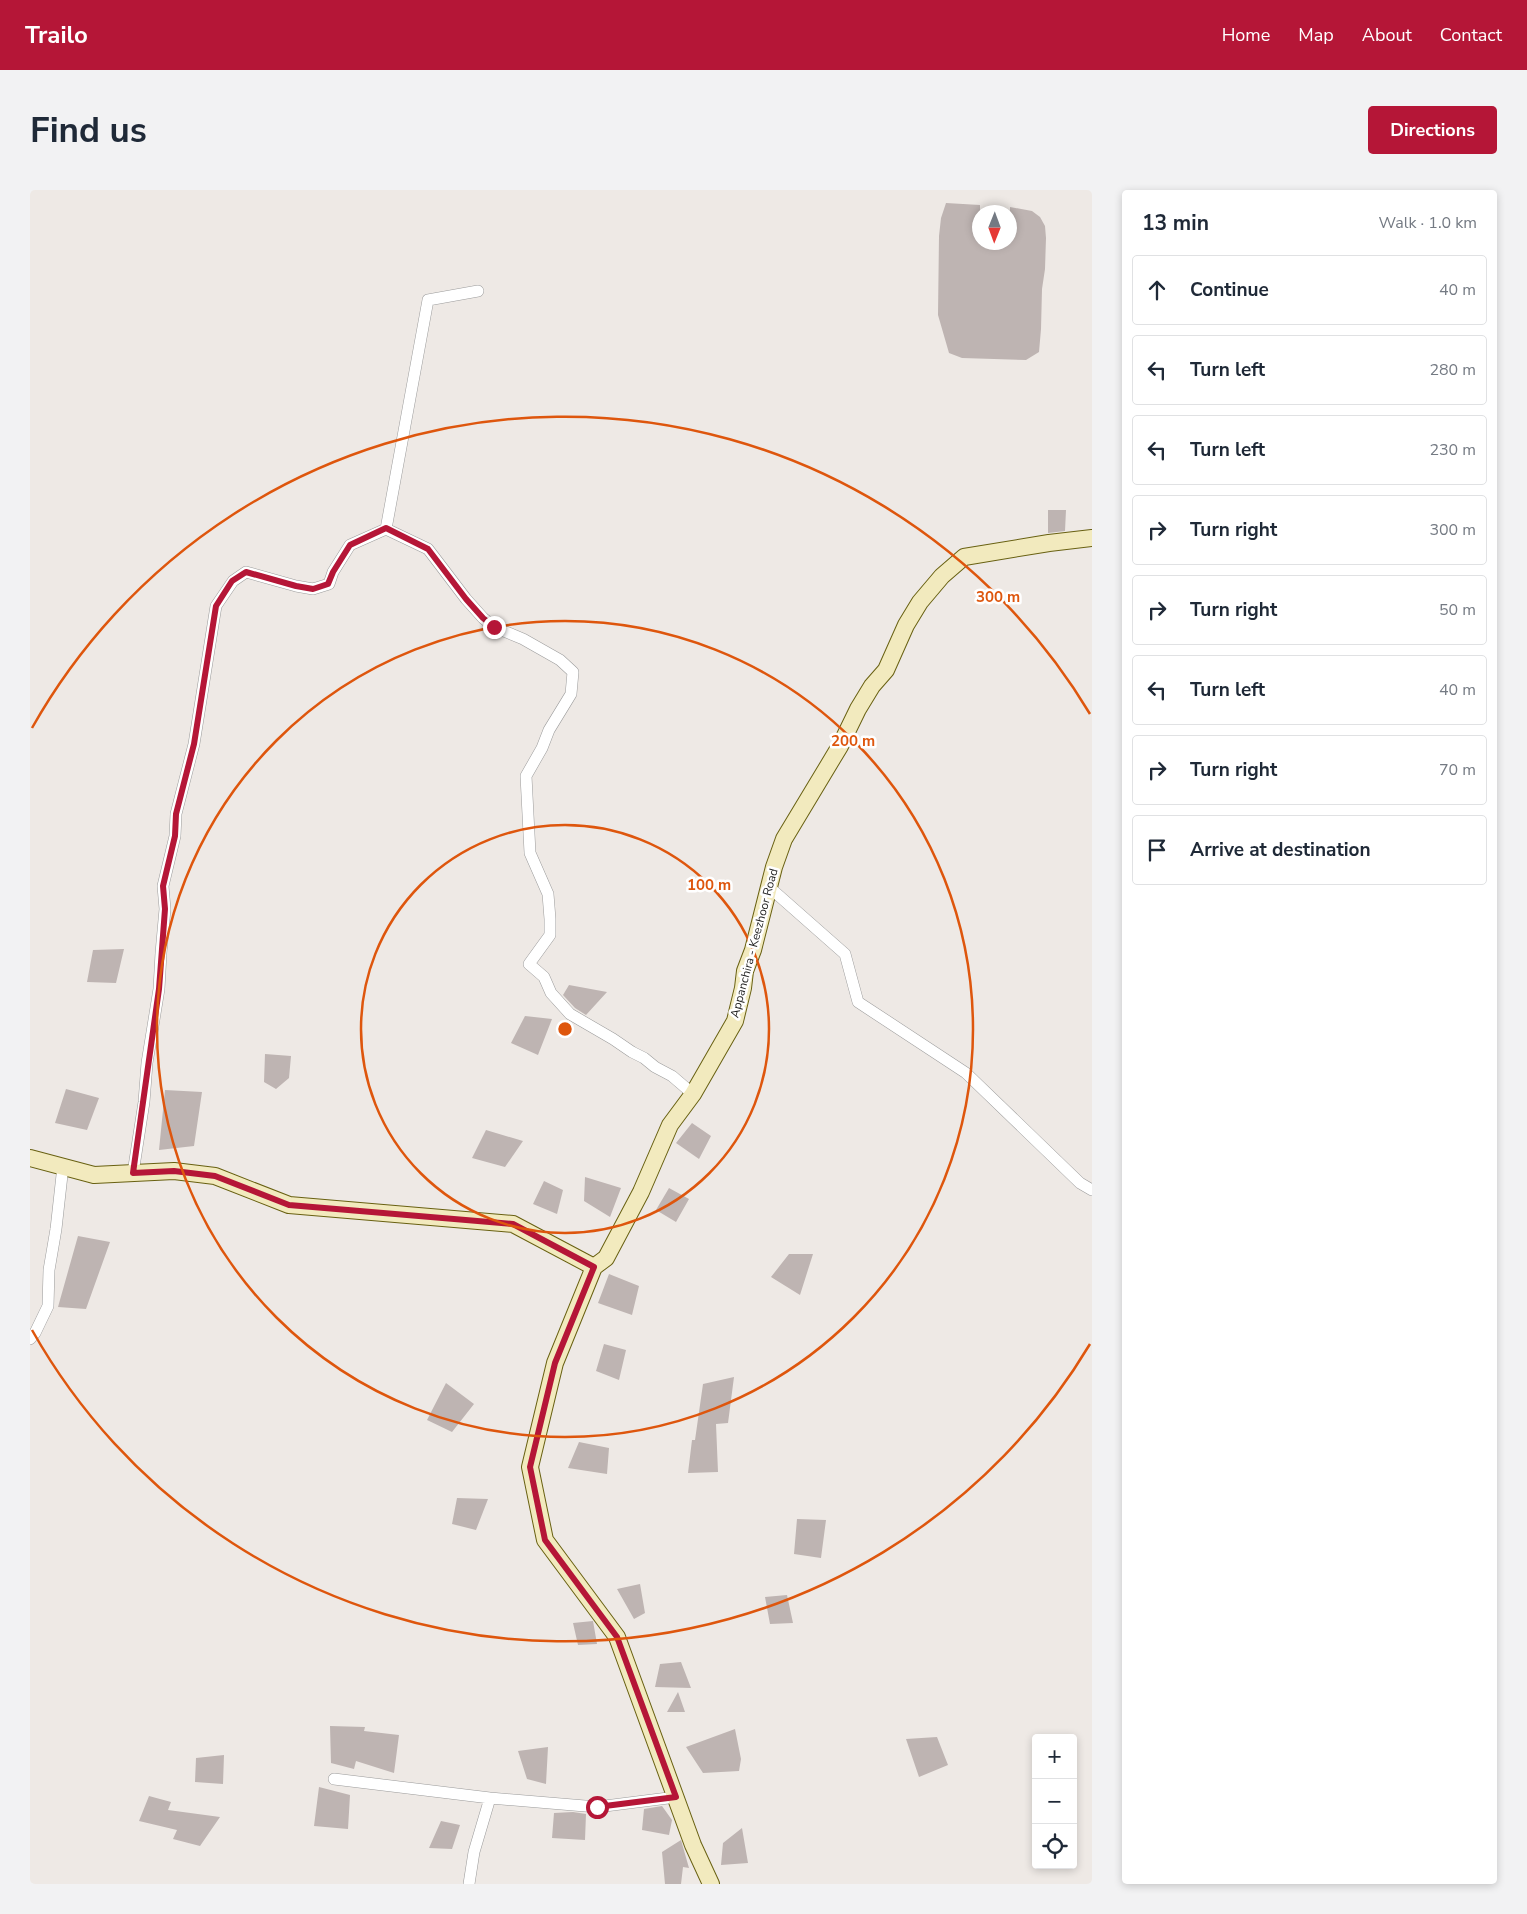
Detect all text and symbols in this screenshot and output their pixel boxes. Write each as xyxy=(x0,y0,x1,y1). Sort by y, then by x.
text: Trailo xyxy=(25,19,88,51)
text: Home xyxy=(1222,23,1270,47)
text: Map xyxy=(1298,23,1334,47)
text: About xyxy=(1362,23,1412,47)
text: Contact xyxy=(1440,23,1502,47)
button: Directions xyxy=(1368,106,1497,154)
text: Find us xyxy=(30,107,147,154)
north arrow xyxy=(972,205,1017,250)
text: 13 min xyxy=(1142,209,1209,237)
text: Walk · 1.0 km xyxy=(1379,212,1477,234)
icon: ahead xyxy=(1143,276,1171,304)
text: Continue xyxy=(1190,277,1269,303)
text: 40 m xyxy=(1439,279,1476,301)
icon: left xyxy=(1143,356,1171,384)
text: Turn left xyxy=(1190,357,1265,383)
text: 280 m xyxy=(1429,359,1476,381)
icon: left xyxy=(1143,436,1171,464)
text: Turn left xyxy=(1190,437,1265,463)
text: 230 m xyxy=(1429,439,1476,461)
icon: right xyxy=(1143,516,1171,544)
text: Turn right xyxy=(1190,517,1277,543)
text: 300 m xyxy=(1429,519,1476,541)
text: 300 m xyxy=(976,587,1020,607)
icon: right xyxy=(1143,596,1171,624)
text: Turn right xyxy=(1190,597,1277,623)
text: 50 m xyxy=(1439,599,1476,621)
route end xyxy=(483,616,506,639)
icon: left xyxy=(1143,676,1171,704)
text: Turn left xyxy=(1190,677,1265,703)
text: 40 m xyxy=(1439,679,1476,701)
text: 200 m xyxy=(831,731,875,751)
icon: right xyxy=(1143,756,1171,784)
text: Turn right xyxy=(1190,757,1277,783)
text: 70 m xyxy=(1439,759,1476,781)
icon: arrive xyxy=(1143,836,1171,864)
text: Arrive at destination xyxy=(1190,837,1371,863)
street label: Appanchira - Keezhoor Road xyxy=(726,867,782,1019)
text: 100 m xyxy=(687,875,731,895)
centre of rings xyxy=(556,1020,574,1038)
map controls xyxy=(1032,1734,1077,1869)
button: + xyxy=(1032,1734,1077,1779)
button: − xyxy=(1032,1779,1077,1824)
route start xyxy=(586,1796,609,1819)
button: locate xyxy=(1032,1824,1077,1869)

